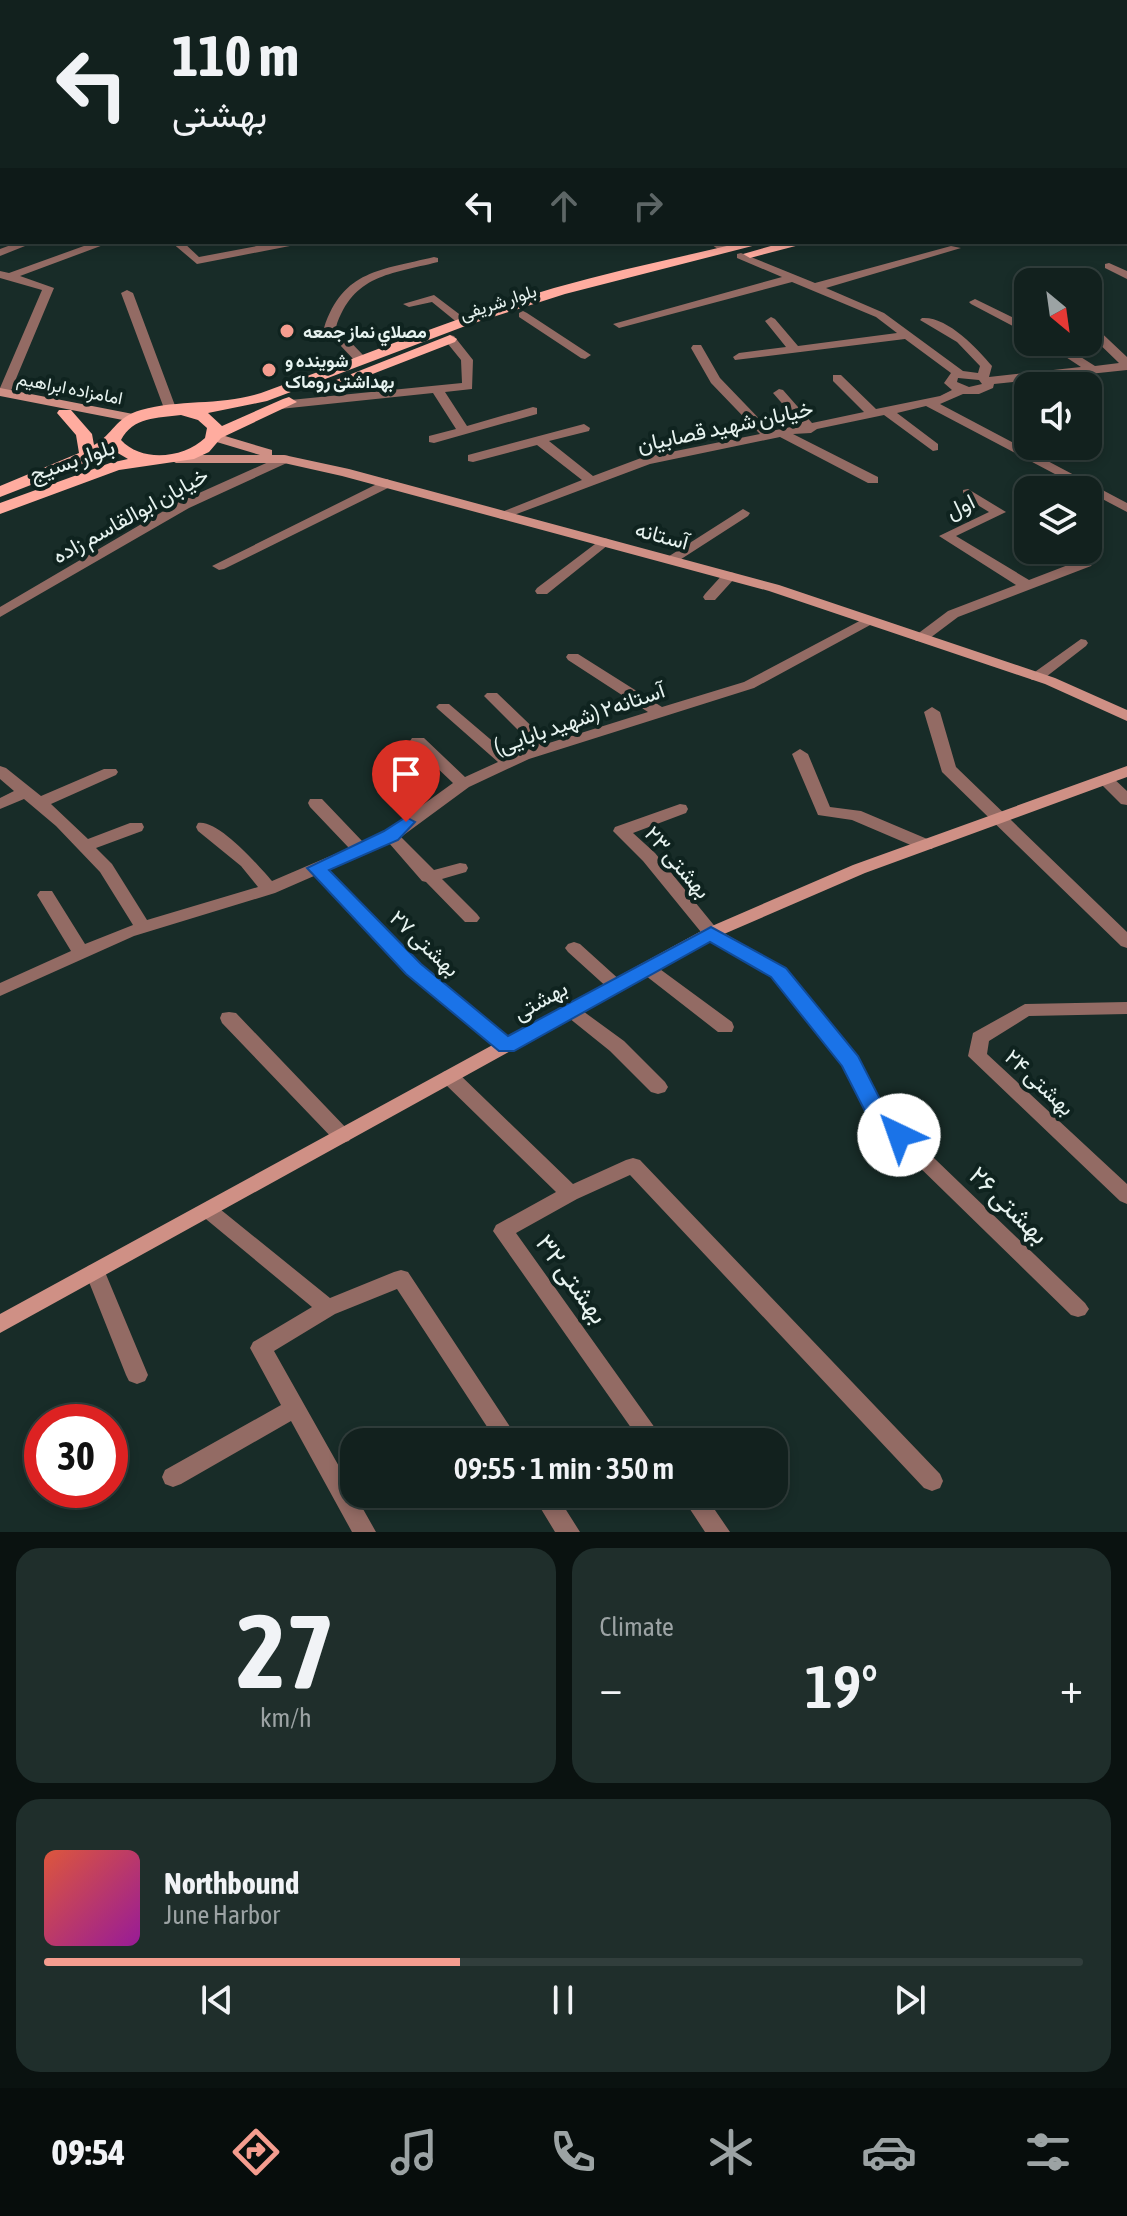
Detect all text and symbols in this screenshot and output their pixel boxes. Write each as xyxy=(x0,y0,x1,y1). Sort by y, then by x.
text: 110 m xyxy=(172,24,299,88)
icon: left xyxy=(40,32,144,136)
text: بهشتی xyxy=(172,93,267,135)
icon: left xyxy=(458,184,502,228)
icon: ahead xyxy=(542,184,586,228)
icon: right xyxy=(626,184,670,228)
north arrow xyxy=(1014,268,1102,356)
map controls xyxy=(1014,268,1102,564)
street label: بلوار شریفی xyxy=(457,280,539,325)
place label: مصلاي نماز جمعه xyxy=(303,321,427,347)
marker: مصلاي نماز جمعه xyxy=(278,322,296,340)
place label: شوینده و بهداشتی روماک xyxy=(285,350,394,393)
marker: شوینده و بهداشتی روماک xyxy=(260,361,278,379)
street label: امامزاده ابراهیم xyxy=(15,367,125,411)
button: sound xyxy=(1014,372,1102,460)
street label: خیابان شهید قصابیان xyxy=(635,395,816,458)
street label: بلوار بسیج xyxy=(26,433,119,489)
street label: خیابان ابوالقاسم زاده xyxy=(47,461,214,570)
button: layers xyxy=(1014,476,1102,564)
street label: اول xyxy=(941,488,979,525)
street label: آستانه xyxy=(632,515,693,555)
street label: آستانه۲ (شهید بابایی) xyxy=(490,676,670,760)
pin xyxy=(372,740,440,822)
icon: arrive xyxy=(384,752,428,796)
street label: بهشتی ۲۳ xyxy=(639,821,716,904)
street label: بهشتی ۲۷ xyxy=(384,904,465,982)
street label: بهشتی xyxy=(508,975,572,1026)
street label: بهشتی ۲۴ xyxy=(999,1043,1080,1121)
position arrow xyxy=(857,1093,941,1177)
street label: بهشتی ۲۶ xyxy=(962,1160,1055,1251)
street label: بهشتی ۳۲ xyxy=(529,1228,614,1330)
speed limit sign: 30 xyxy=(24,1404,128,1508)
text: 09:55 · 1 min · 350 m xyxy=(454,1451,674,1485)
text: 27 xyxy=(237,1591,335,1710)
text: Climate xyxy=(600,1612,674,1642)
text: 19° xyxy=(805,1652,878,1721)
text: − xyxy=(600,1662,622,1712)
text: + xyxy=(1060,1662,1083,1712)
text: km/h xyxy=(260,1703,312,1733)
text: Northbound xyxy=(164,1866,299,1900)
text: June Harbor xyxy=(164,1900,280,1930)
icon: previous xyxy=(195,1978,239,2022)
icon: pause xyxy=(541,1978,585,2022)
icon: next xyxy=(888,1978,932,2022)
icon: directions xyxy=(228,2124,284,2180)
icon: music xyxy=(386,2124,442,2180)
icon: phone xyxy=(545,2124,601,2180)
icon: climate xyxy=(703,2124,759,2180)
icon: car xyxy=(861,2124,917,2180)
icon: filters xyxy=(1020,2124,1076,2180)
text: 09:54 xyxy=(51,2131,125,2173)

